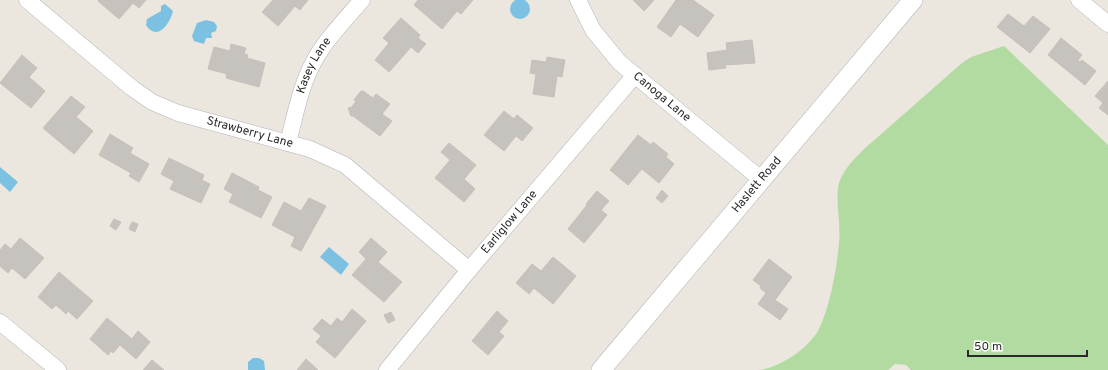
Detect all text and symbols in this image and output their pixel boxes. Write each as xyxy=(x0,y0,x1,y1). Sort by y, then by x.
street label: Kasey Lane xyxy=(293,34,335,96)
street label: Canoga Lane xyxy=(629,69,694,126)
street label: Strawberry Lane xyxy=(205,113,295,152)
street label: Haslett Road xyxy=(729,153,785,217)
street label: Earliglow Lane xyxy=(478,187,541,258)
scale bar xyxy=(968,332,1087,358)
text: 50 m xyxy=(974,339,1002,355)

